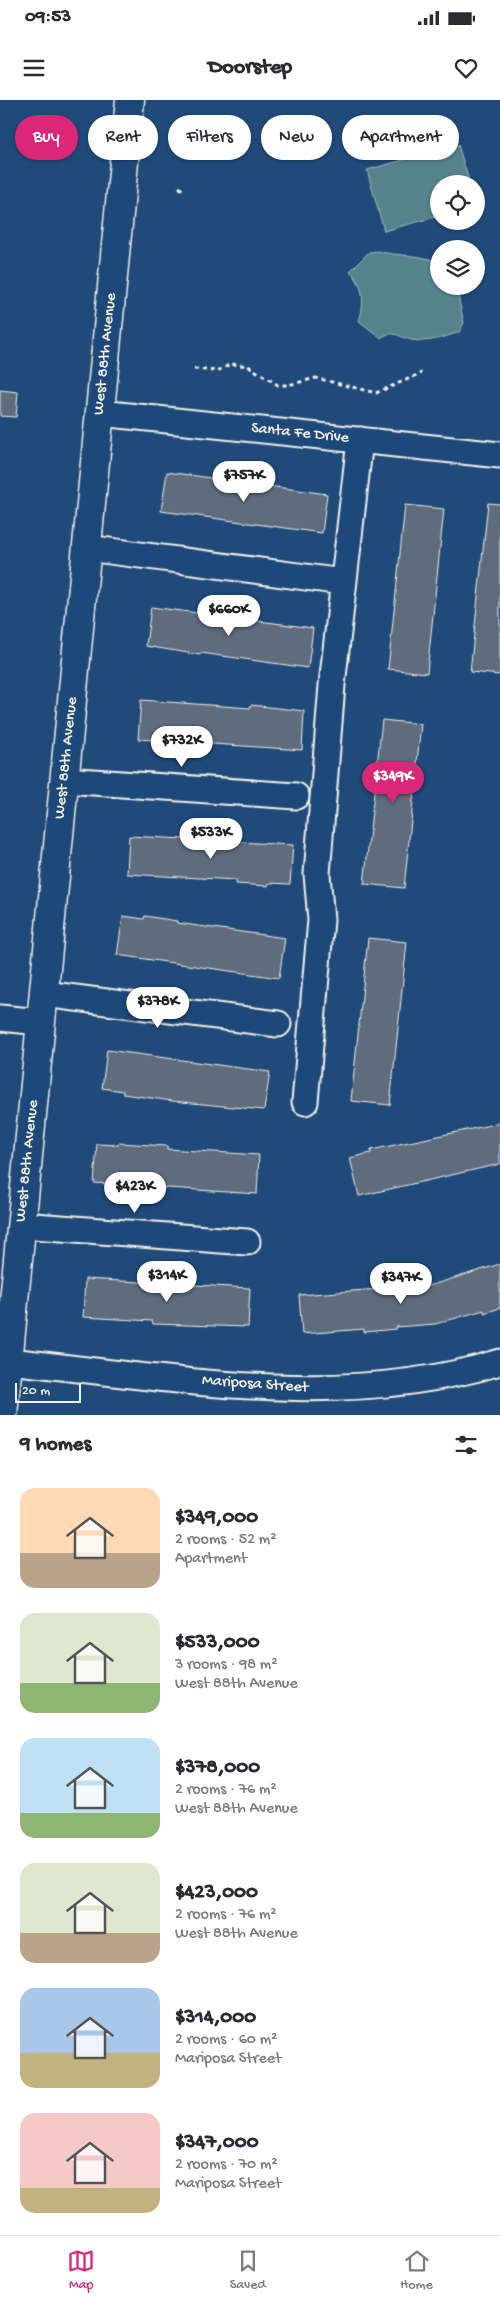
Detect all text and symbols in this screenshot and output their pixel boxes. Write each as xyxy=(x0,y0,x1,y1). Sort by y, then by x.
text: 09:53 xyxy=(25,6,71,29)
icon: menu xyxy=(20,54,48,82)
icon: heart xyxy=(452,54,480,82)
text: Doorstep xyxy=(208,55,292,81)
chip: Buy xyxy=(15,115,78,160)
chip: Rent xyxy=(88,115,158,160)
chip: Filters xyxy=(168,115,251,160)
chip: New xyxy=(261,115,332,160)
chip: Apartment xyxy=(342,115,459,160)
map controls xyxy=(430,175,485,295)
button: locate xyxy=(430,175,485,230)
button: layers xyxy=(430,240,485,295)
street label: West 88th Avenue xyxy=(90,291,122,416)
street label: Santa Fe Drive xyxy=(250,419,351,449)
pin: $757K xyxy=(209,460,279,503)
text: $757K xyxy=(223,467,265,486)
pin: $660K xyxy=(194,594,264,637)
text: $660K xyxy=(208,601,250,620)
street label: West 88th Avenue xyxy=(51,695,83,820)
pin: $732K xyxy=(147,726,217,768)
text: $732K xyxy=(162,732,202,751)
pin: $349K xyxy=(358,762,428,804)
text: $349K xyxy=(373,768,413,787)
pin: $533K xyxy=(176,818,246,860)
text: $533K xyxy=(190,824,232,843)
pin: $378K xyxy=(123,986,193,1029)
text: $378K xyxy=(137,993,179,1012)
street label: West 88th Avenue xyxy=(12,1098,44,1223)
pin: $423K xyxy=(100,1172,170,1214)
text: $423K xyxy=(115,1178,155,1197)
pin: $314K xyxy=(132,1260,202,1303)
pin: $347K xyxy=(366,1262,436,1305)
text: $314K xyxy=(148,1267,186,1286)
text: $347K xyxy=(381,1269,421,1288)
street label: Mariposa Street xyxy=(201,1372,310,1398)
scale bar xyxy=(15,1380,81,1403)
text: 20 m xyxy=(22,1383,50,1400)
icon: filters xyxy=(452,1431,480,1459)
text: 9 homes xyxy=(20,1433,91,1458)
text: $349,000 xyxy=(175,1506,258,1531)
icon: home xyxy=(60,1508,120,1568)
text: 2 rooms · 52 m² xyxy=(175,1531,277,1550)
text: Apartment xyxy=(175,1550,247,1569)
text: $533,000 xyxy=(175,1631,260,1656)
icon: home xyxy=(60,1633,120,1693)
text: 3 rooms · 98 m² xyxy=(175,1656,277,1675)
text: West 88th Avenue xyxy=(175,1675,298,1694)
text: $378,000 xyxy=(175,1756,260,1781)
icon: home xyxy=(60,1758,120,1818)
text: 2 rooms · 76 m² xyxy=(175,1781,277,1800)
text: West 88th Avenue xyxy=(175,1800,298,1819)
text: $423,000 xyxy=(175,1881,258,1906)
icon: home xyxy=(60,1883,120,1943)
text: 2 rooms · 76 m² xyxy=(175,1906,277,1925)
text: West 88th Avenue xyxy=(175,1925,298,1944)
text: $314,000 xyxy=(175,2006,256,2031)
icon: home xyxy=(60,2008,120,2068)
text: 2 rooms · 60 m² xyxy=(175,2031,277,2050)
text: Mariposa Street xyxy=(175,2050,282,2069)
text: $347,000 xyxy=(175,2131,259,2156)
icon: home xyxy=(60,2133,120,2193)
text: 2 rooms · 70 m² xyxy=(175,2156,278,2175)
text: Mariposa Street xyxy=(175,2175,282,2194)
tab: Map xyxy=(67,2247,95,2294)
tab: Saved xyxy=(230,2247,266,2294)
tab: Home xyxy=(400,2247,433,2294)

